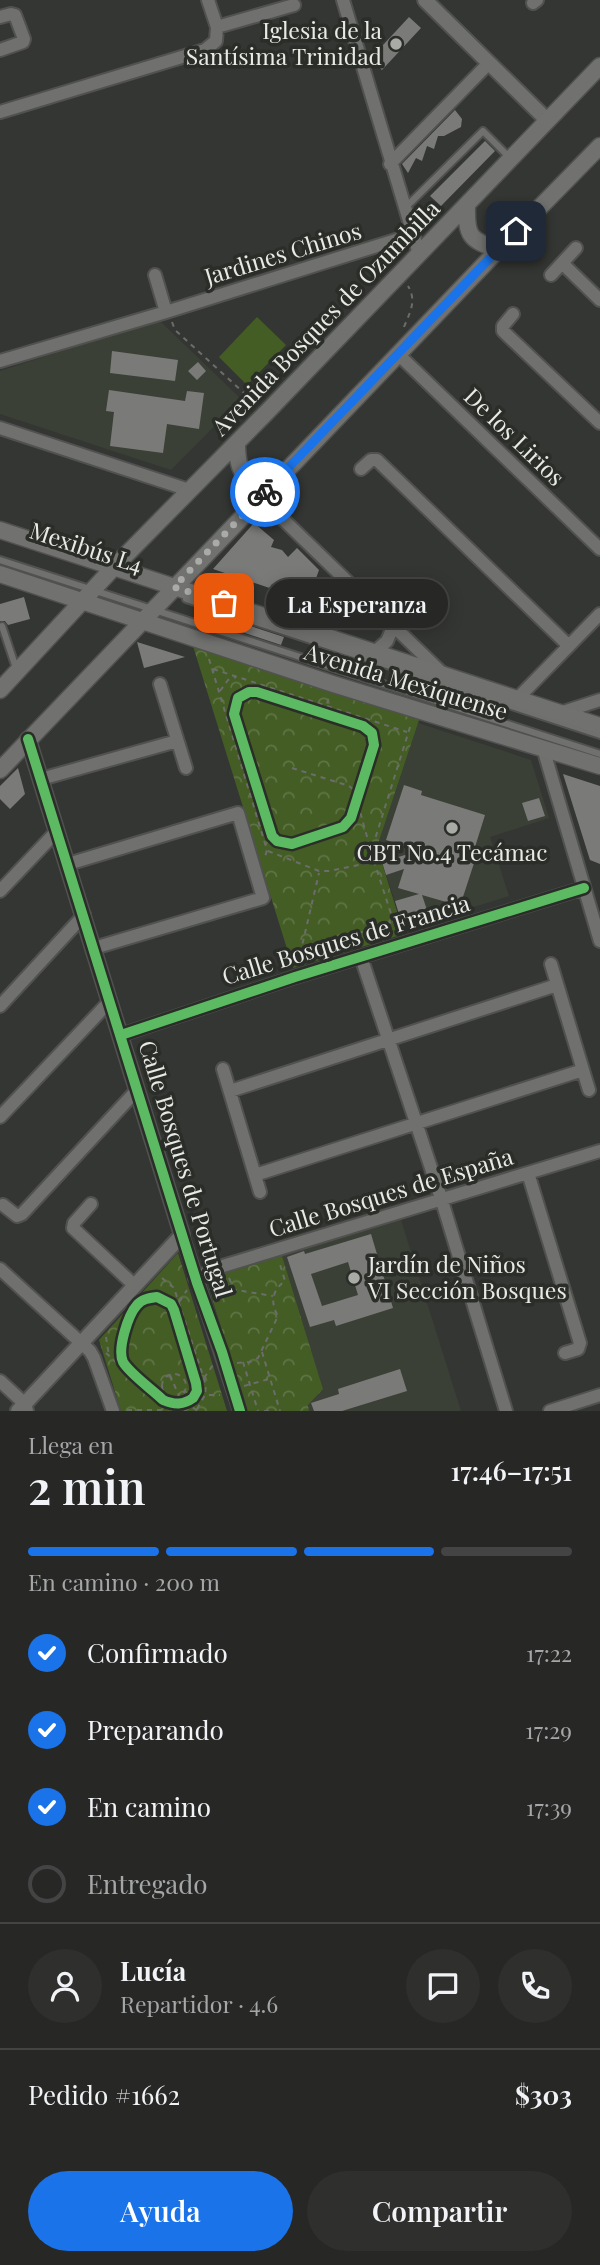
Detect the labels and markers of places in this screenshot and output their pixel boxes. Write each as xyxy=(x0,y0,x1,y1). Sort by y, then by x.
place label: Iglesia de la Santísima Trinidad xyxy=(186,14,383,71)
marker: Iglesia de la Santísima Trinidad xyxy=(388,36,404,52)
pin xyxy=(486,201,546,261)
pin xyxy=(194,573,254,633)
callout: La Esperanza xyxy=(266,578,448,628)
marker: CBT No.4 Tecámac xyxy=(444,820,460,836)
place label: CBT No.4 Tecámac xyxy=(357,836,547,867)
place label: Jardín de Niños VI Sección Bosques xyxy=(367,1248,567,1305)
marker: Jardín de Niños VI Sección Bosques xyxy=(346,1270,362,1286)

